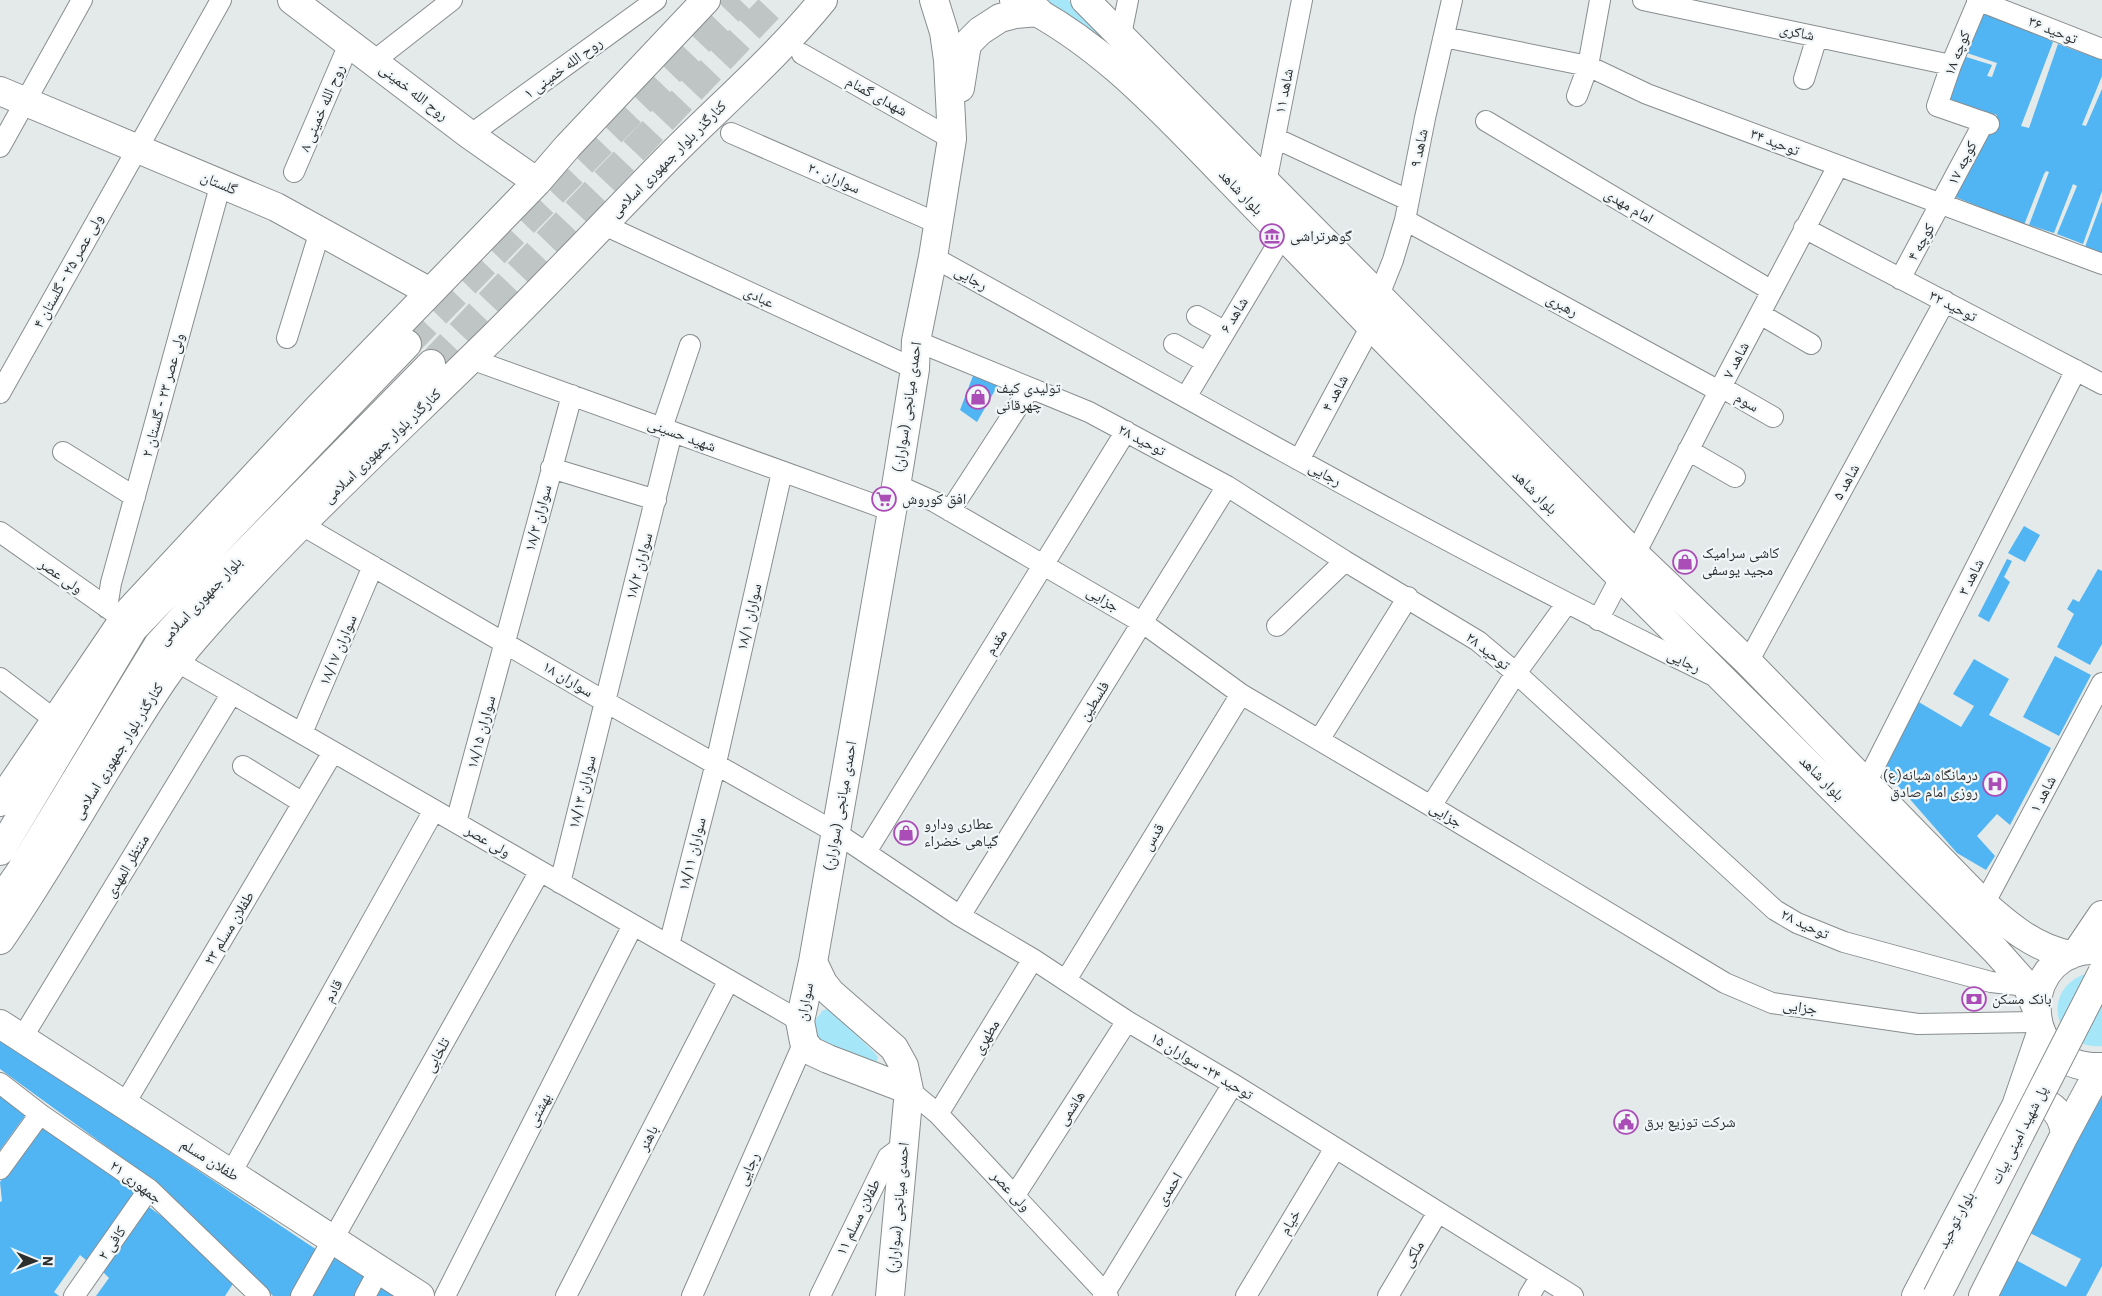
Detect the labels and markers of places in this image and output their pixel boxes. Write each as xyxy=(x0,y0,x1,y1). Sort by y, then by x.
museum icon: گوهرتراشی xyxy=(1259,223,1285,249)
place label: گوهرتراشی xyxy=(1290,226,1352,246)
place label: تولیدی کیف چهرقانی xyxy=(996,378,1061,415)
shop icon: تولیدی کیف چهرقانی xyxy=(965,384,991,410)
supermarket icon: افق کوروش xyxy=(871,486,897,512)
place label: افق کوروش xyxy=(902,489,966,509)
place label: کاشی سرامیک مجید یوسفی xyxy=(1702,543,1779,580)
shop icon: کاشی سرامیک مجید یوسفی xyxy=(1672,549,1698,575)
place label: (ع)درمانگاه شبانه روزی امام صادق xyxy=(1883,765,1978,802)
hospital icon: (ع)درمانگاه شبانه روزی امام صادق xyxy=(1982,771,2008,797)
place label: عطاری ودارو گیاهی خضراء xyxy=(924,814,999,851)
shop icon: عطاری ودارو گیاهی خضراء xyxy=(893,820,919,846)
bank icon: بانک مسکن xyxy=(1961,986,1987,1012)
place label: بانک مسکن xyxy=(1992,989,2052,1009)
public building icon: شرکت توزیع برق xyxy=(1613,1109,1639,1135)
place label: شرکت توزیع برق xyxy=(1644,1112,1736,1132)

